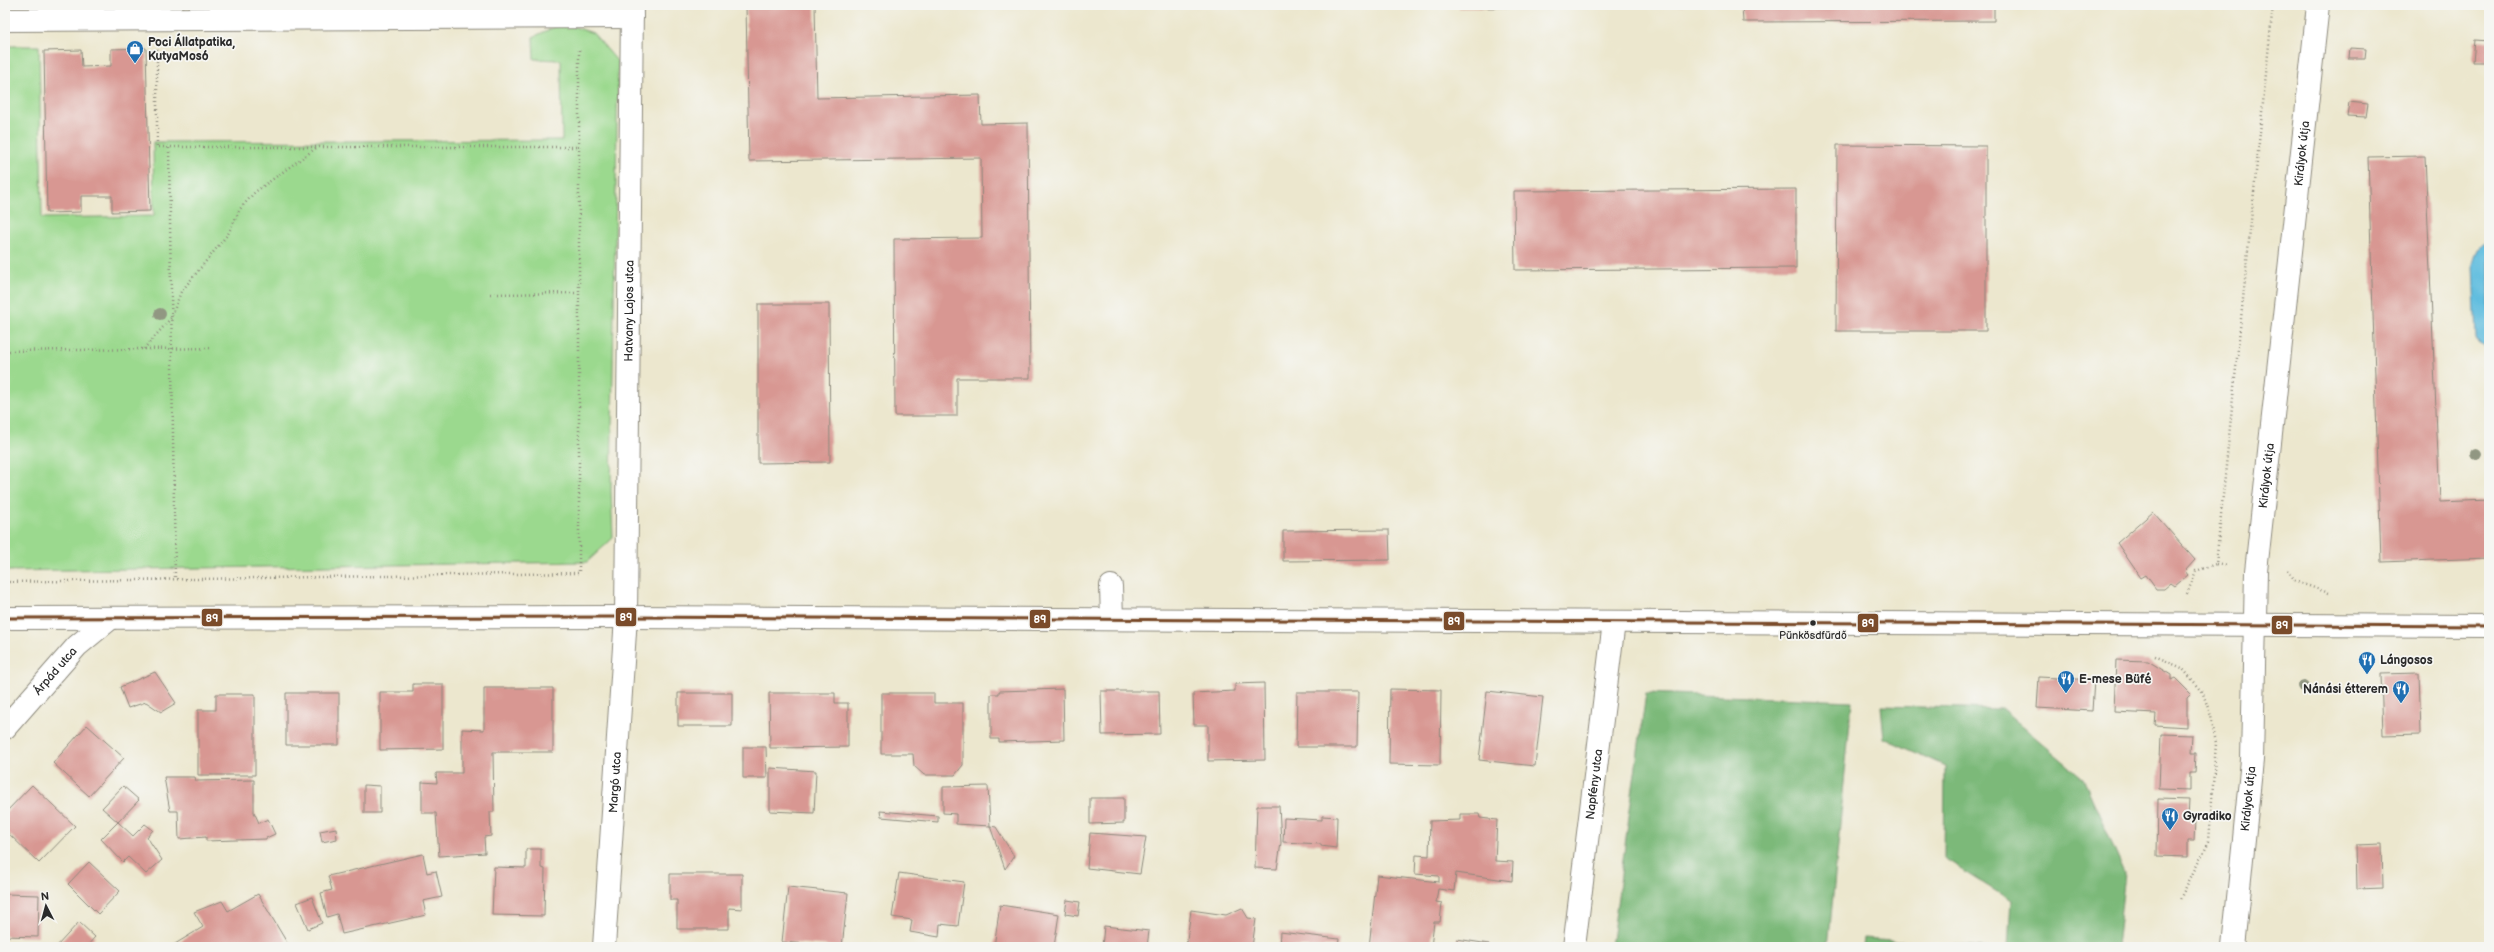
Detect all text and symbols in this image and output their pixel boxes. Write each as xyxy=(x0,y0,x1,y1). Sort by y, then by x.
place label: Poci Állatpatika, KutyaMosó xyxy=(148,33,235,64)
shop icon: Poci Állatpatika, KutyaMosó xyxy=(125,39,145,64)
street label: Királyok útja xyxy=(2291,120,2313,187)
street label: Hatvany Lajos utca xyxy=(621,260,637,362)
street label: Királyok útja xyxy=(2255,442,2278,509)
line badge: 89 xyxy=(615,607,637,627)
line badge: 89 xyxy=(201,608,223,627)
line badge: 89 xyxy=(1029,609,1051,629)
text: 89 xyxy=(619,611,633,624)
line badge: 89 xyxy=(1443,611,1465,631)
text: 89 xyxy=(205,612,219,625)
text: 89 xyxy=(1033,613,1047,626)
line badge: 89 xyxy=(1857,613,1879,633)
text: 89 xyxy=(1447,615,1461,628)
line badge: 89 xyxy=(2271,615,2293,635)
text: 89 xyxy=(1861,617,1875,630)
marker: Pünkösdfürdő xyxy=(1808,618,1818,628)
text: 89 xyxy=(2275,619,2289,632)
place label: Pünkösdfürdő xyxy=(1779,629,1847,642)
street label: Árpád utca xyxy=(29,644,80,698)
restaurant icon: Lángosos xyxy=(2357,650,2377,675)
place label: Lángosos xyxy=(2380,653,2433,668)
restaurant icon: E-mese Büfé xyxy=(2056,669,2076,694)
place label: E-mese Büfé xyxy=(2079,672,2151,687)
restaurant icon: Nánási étterem xyxy=(2391,679,2411,704)
place label: Nánási étterem xyxy=(2303,682,2388,697)
street label: Napfény utca xyxy=(1582,748,1606,820)
street label: Margó utca xyxy=(605,751,625,814)
street label: Királyok útja xyxy=(2237,765,2259,832)
restaurant icon: Gyradiko xyxy=(2160,806,2180,831)
place label: Gyradiko xyxy=(2183,809,2232,824)
north arrow xyxy=(26,886,66,926)
text: N xyxy=(40,890,50,903)

